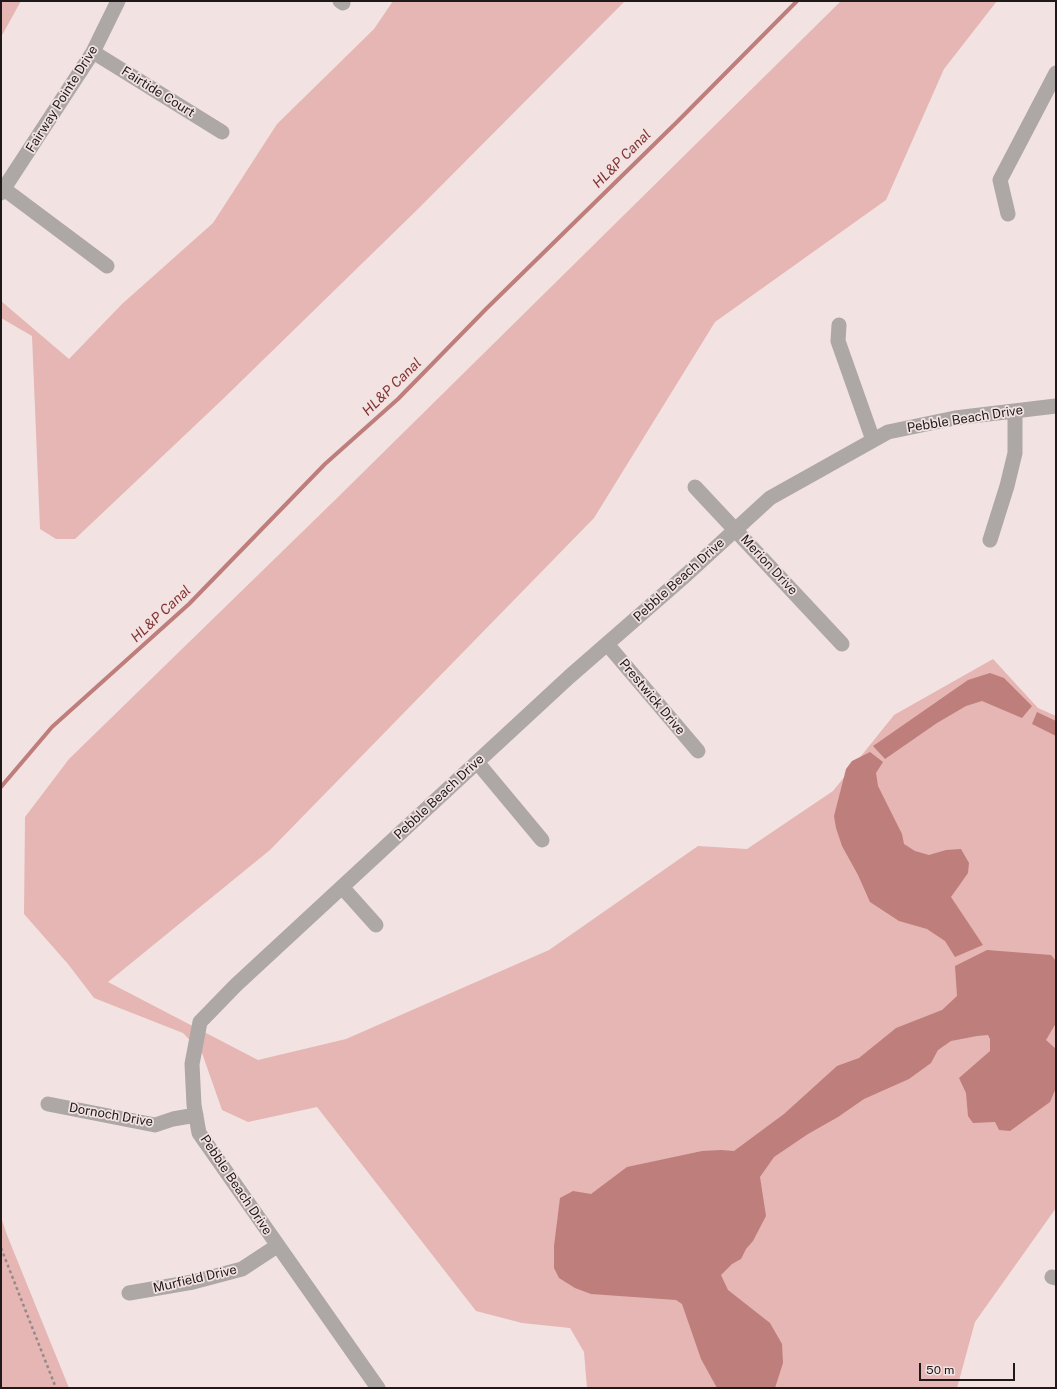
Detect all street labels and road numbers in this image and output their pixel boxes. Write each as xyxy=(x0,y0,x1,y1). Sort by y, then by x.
street label: Fairway Pointe Drive xyxy=(23,43,101,155)
street label: Fairtide Court xyxy=(119,63,197,121)
street label: Pebble Beach Drive xyxy=(906,402,1024,436)
street label: Merion Drive xyxy=(737,532,801,598)
street label: Pebble Beach Drive xyxy=(630,535,728,625)
street label: Prestwick Drive xyxy=(616,656,688,738)
street label: Pebble Beach Drive xyxy=(391,751,487,843)
street label: Dornoch Drive xyxy=(68,1100,154,1130)
street label: Pebble Beach Drive xyxy=(197,1132,275,1238)
street label: Murfield Drive xyxy=(152,1262,238,1296)

